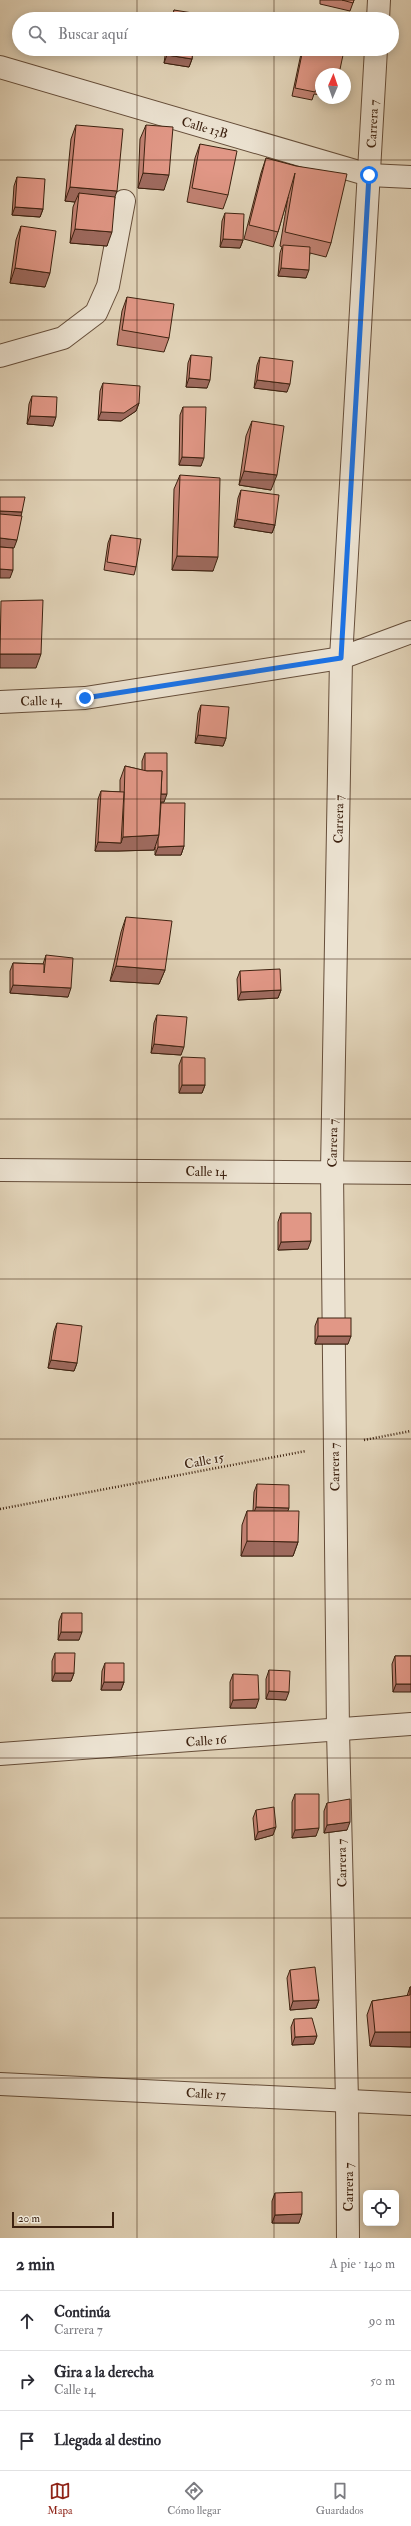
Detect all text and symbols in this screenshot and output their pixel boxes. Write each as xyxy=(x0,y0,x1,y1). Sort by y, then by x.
search box xyxy=(12,12,399,56)
icon: search xyxy=(26,23,48,45)
text: Buscar aquí xyxy=(58,25,127,44)
north arrow xyxy=(315,68,351,104)
street label: Carrera 7 xyxy=(364,99,382,149)
street label: Calle 13B xyxy=(180,114,230,142)
route start xyxy=(360,166,378,184)
route end xyxy=(76,689,94,707)
street label: Calle 14 xyxy=(20,692,63,710)
street label: Carrera 7 xyxy=(331,794,347,844)
street label: Carrera 7 xyxy=(325,1118,341,1168)
street label: Calle 14 xyxy=(185,1164,228,1180)
street label: Carrera 7 xyxy=(327,1442,343,1492)
street label: Calle 15 xyxy=(183,1449,226,1473)
street label: Calle 16 xyxy=(185,1731,228,1750)
street label: Carrera 7 xyxy=(334,1838,350,1888)
street label: Calle 17 xyxy=(185,2085,226,2103)
street label: Carrera 7 xyxy=(341,2163,357,2211)
map controls xyxy=(363,2190,399,2226)
button: locate xyxy=(363,2190,399,2226)
scale bar xyxy=(12,2210,114,2229)
text: 20 m xyxy=(18,2212,40,2225)
text: 2 min xyxy=(16,2254,55,2275)
text: A pie · 140 m xyxy=(329,2256,395,2272)
text: Continúa xyxy=(54,2303,110,2322)
icon: ahead xyxy=(16,2310,38,2332)
text: 90 m xyxy=(369,2313,395,2329)
text: Carrera 7 xyxy=(54,2322,103,2338)
text: Gira a la derecha xyxy=(54,2363,154,2382)
icon: right xyxy=(16,2370,38,2392)
text: 50 m xyxy=(370,2373,395,2389)
text: Calle 14 xyxy=(54,2382,95,2398)
icon: arrive xyxy=(16,2430,38,2452)
text: Llegada al destino xyxy=(54,2431,161,2450)
tab: Mapa xyxy=(47,2480,73,2517)
tab: Cómo llegar xyxy=(167,2480,221,2517)
tab: Guardados xyxy=(316,2480,364,2517)

